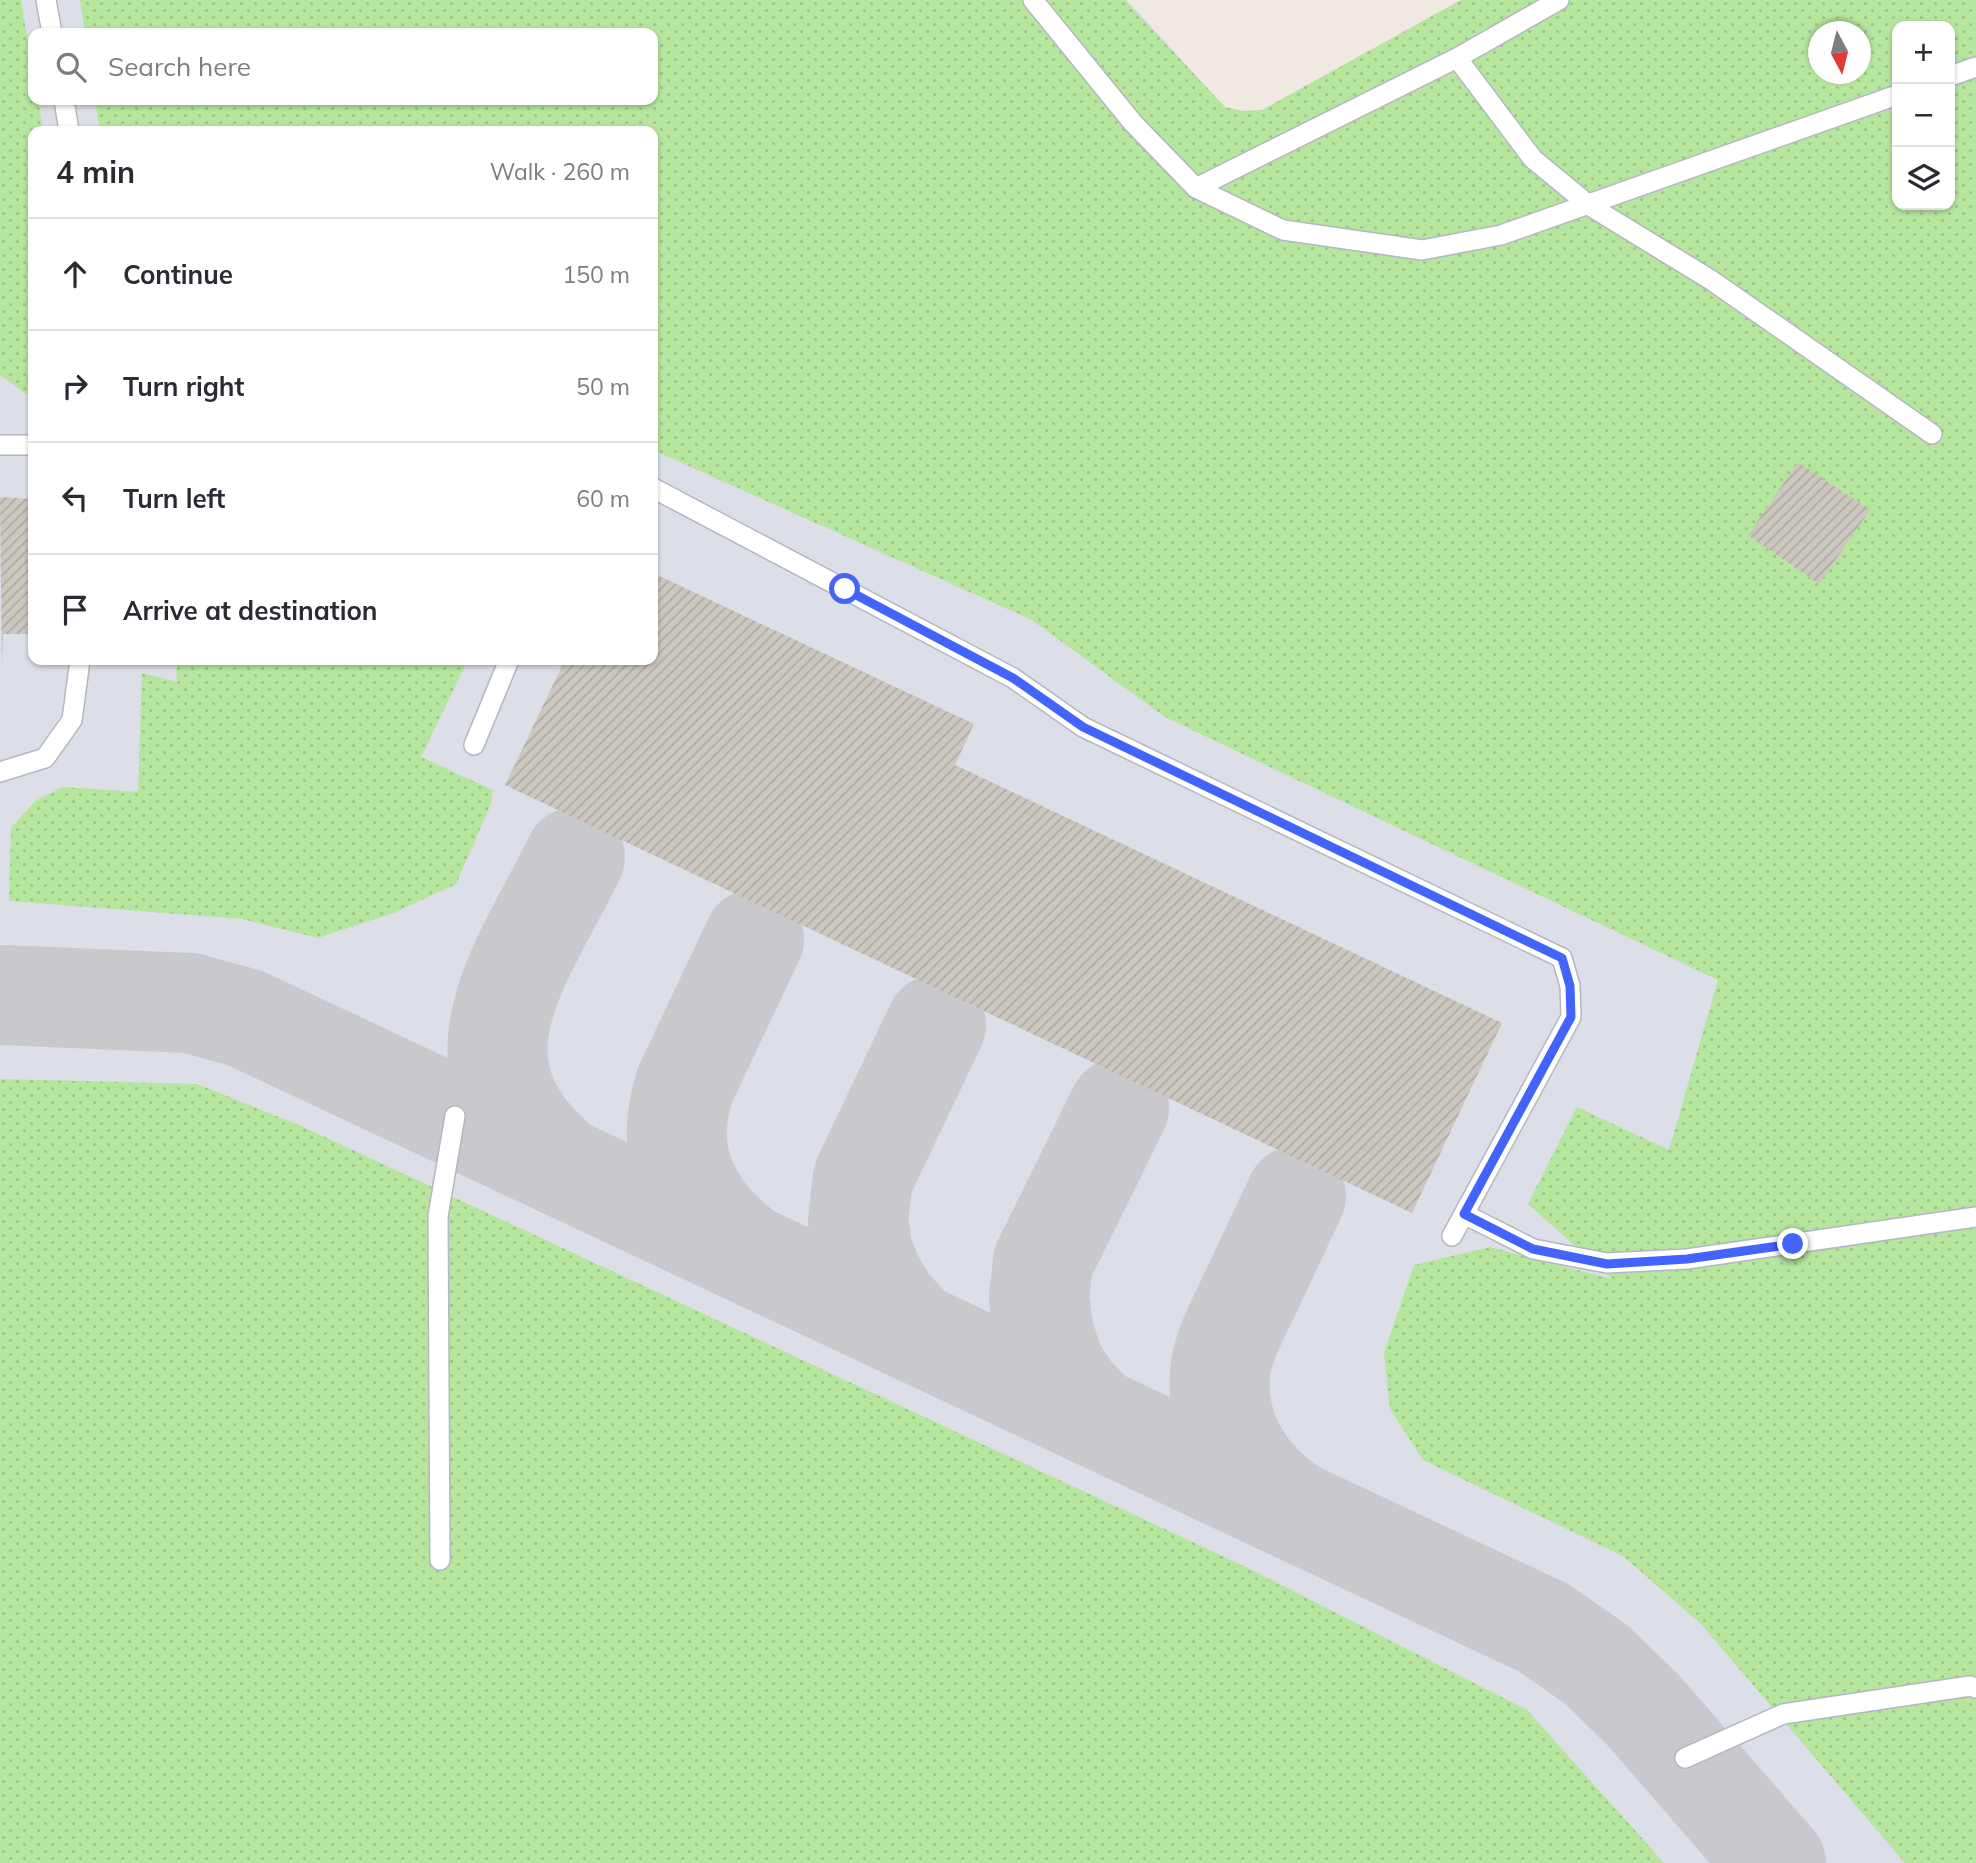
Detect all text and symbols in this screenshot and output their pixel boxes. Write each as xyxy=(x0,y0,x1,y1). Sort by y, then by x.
north arrow xyxy=(1808,21,1871,84)
map controls xyxy=(1892,21,1955,210)
button: + xyxy=(1892,21,1955,84)
search box xyxy=(28,28,658,105)
icon: search xyxy=(52,48,90,86)
text: Search here xyxy=(108,50,251,83)
button: − xyxy=(1892,84,1955,147)
button: layers xyxy=(1892,147,1955,210)
text: 4 min xyxy=(56,153,135,191)
text: Walk · 260 m xyxy=(490,157,630,186)
icon: ahead xyxy=(56,255,94,293)
text: Continue xyxy=(123,258,233,291)
text: 150 m xyxy=(562,260,630,289)
icon: right xyxy=(56,367,94,405)
text: Turn right xyxy=(123,370,244,403)
text: 50 m xyxy=(576,372,630,401)
icon: left xyxy=(56,479,94,517)
text: Turn left xyxy=(123,482,225,515)
text: 60 m xyxy=(576,484,630,513)
route start xyxy=(829,573,860,604)
icon: arrive xyxy=(56,591,94,629)
text: Arrive at destination xyxy=(123,594,378,627)
route end xyxy=(1777,1228,1808,1259)

